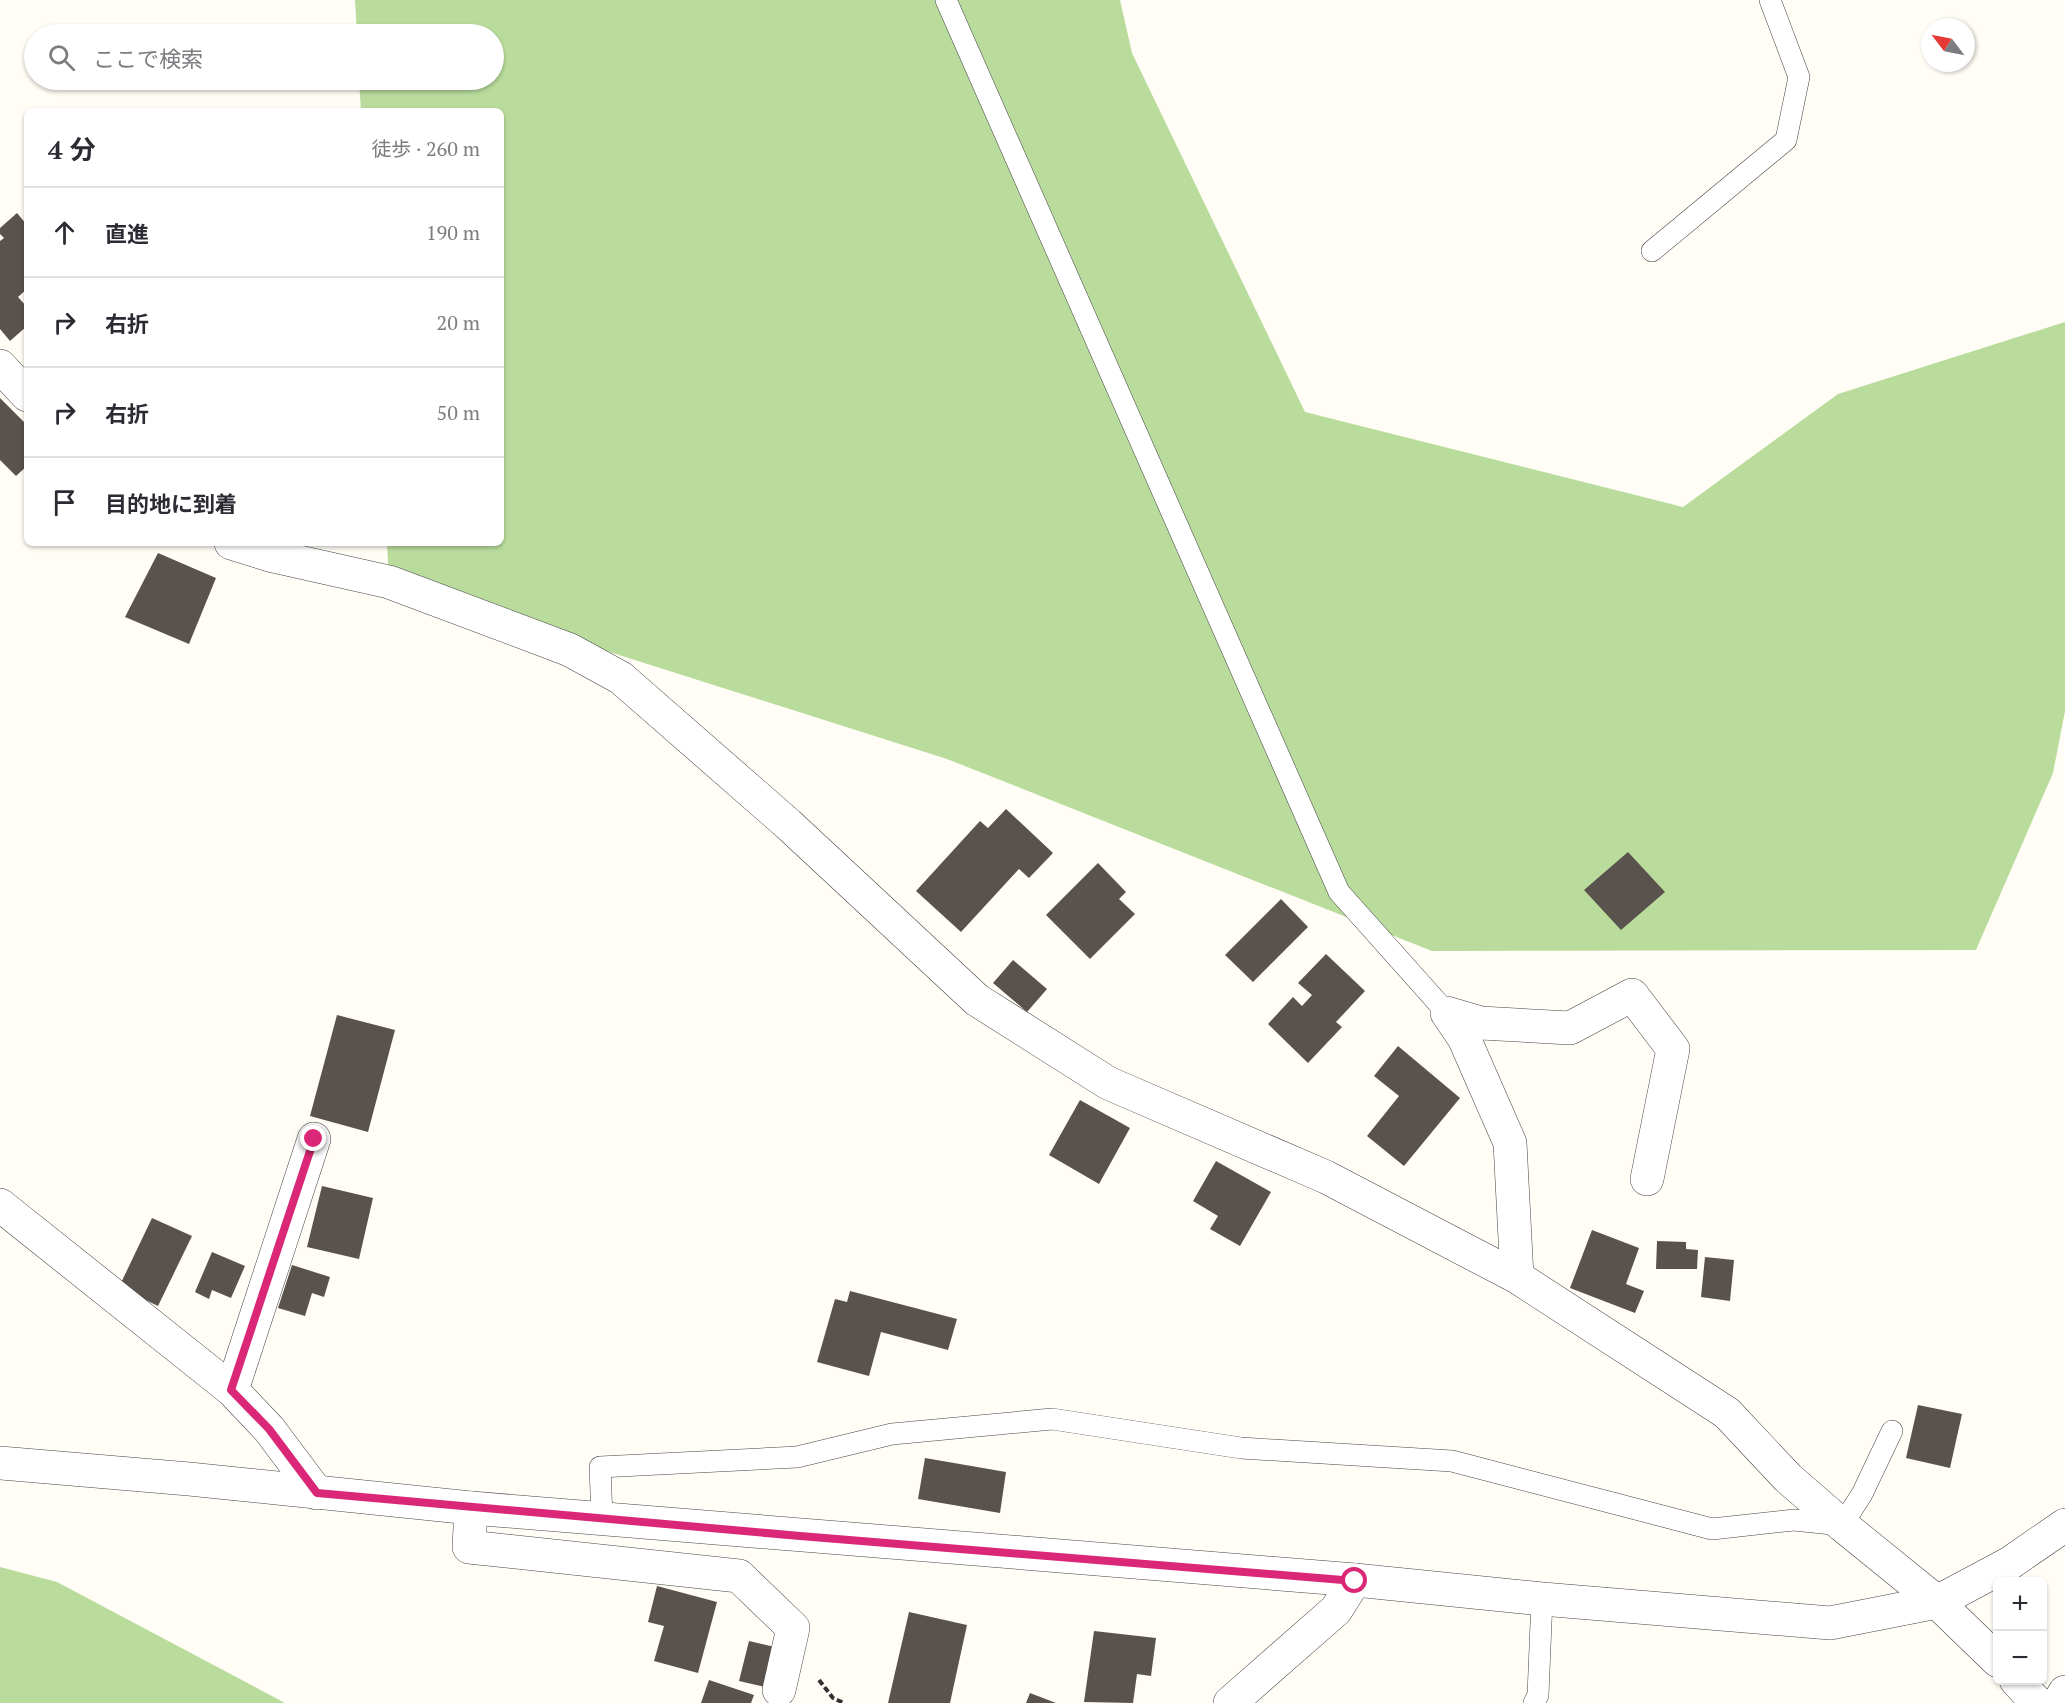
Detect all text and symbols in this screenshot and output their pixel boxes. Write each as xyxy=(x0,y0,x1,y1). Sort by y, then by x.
north arrow xyxy=(1921,18,1975,72)
search box xyxy=(24,24,504,90)
icon: search xyxy=(45,41,78,74)
text: ここで検索 xyxy=(93,44,203,73)
text: 4 分 xyxy=(48,132,96,166)
text: 徒歩 · 260 m xyxy=(371,135,480,162)
icon: ahead xyxy=(48,216,81,249)
text: 直進 xyxy=(105,219,149,248)
text: 190 m xyxy=(426,219,480,246)
icon: right xyxy=(48,306,81,339)
text: 右折 xyxy=(105,309,149,338)
text: 20 m xyxy=(437,309,480,336)
icon: right xyxy=(48,396,81,429)
text: 右折 xyxy=(105,399,149,428)
text: 50 m xyxy=(437,399,480,426)
icon: arrive xyxy=(48,486,81,519)
text: 目的地に到着 xyxy=(105,489,237,518)
route end xyxy=(300,1125,326,1151)
route start xyxy=(1341,1567,1367,1593)
map controls xyxy=(1993,1577,2047,1685)
button: + xyxy=(1993,1577,2047,1631)
button: − xyxy=(1993,1631,2047,1685)

